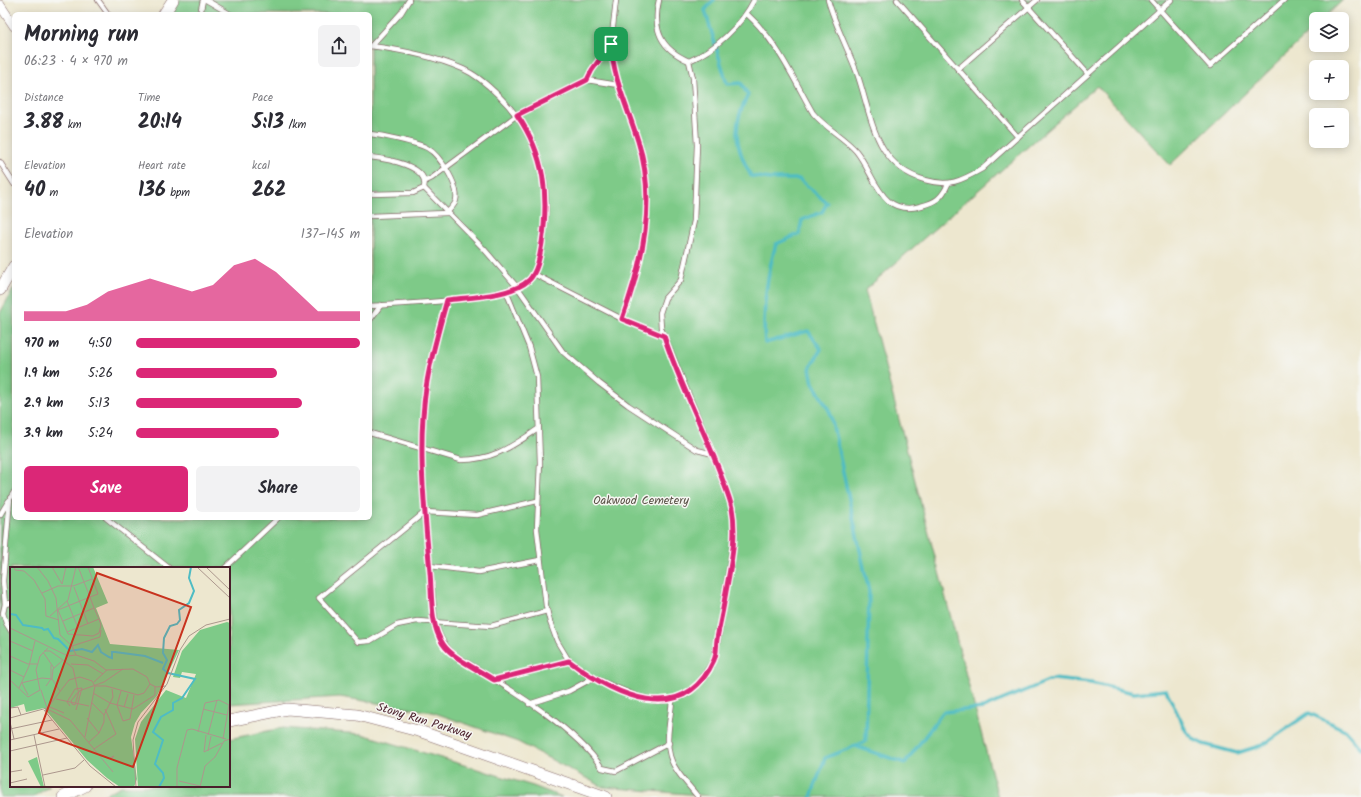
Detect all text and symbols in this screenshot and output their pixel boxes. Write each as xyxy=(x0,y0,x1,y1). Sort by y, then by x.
map controls xyxy=(1309,12,1349,148)
button: layers xyxy=(1309,12,1349,52)
text: Morning run xyxy=(24,18,139,53)
button: share xyxy=(318,25,360,67)
pin xyxy=(594,27,628,61)
icon: arrive xyxy=(600,33,622,55)
text: 06:23 · 4 × 970 m xyxy=(24,51,128,72)
button: + xyxy=(1309,60,1349,100)
text: Distance xyxy=(24,89,64,107)
text: Time xyxy=(138,89,160,107)
text: Pace xyxy=(252,89,273,107)
text: 3.88 xyxy=(24,107,63,139)
text: 20:14 xyxy=(138,107,182,139)
text: 5:13 xyxy=(252,107,284,139)
button: − xyxy=(1309,108,1349,148)
text: km xyxy=(63,116,82,134)
text: /km xyxy=(284,116,306,134)
text: Elevation xyxy=(24,157,66,175)
text: Heart rate xyxy=(138,157,186,175)
text: kcal xyxy=(252,157,270,175)
text: 40 xyxy=(24,175,45,207)
text: 136 xyxy=(138,175,166,207)
text: 262 xyxy=(252,175,286,207)
text: m xyxy=(45,184,58,202)
text: bpm xyxy=(166,184,190,202)
text: Elevation xyxy=(24,224,73,245)
text: 137–145 m xyxy=(301,224,360,245)
text: 970 m xyxy=(24,333,59,354)
text: 4:50 xyxy=(88,333,112,354)
text: 1.9 km xyxy=(24,363,60,384)
text: 5:26 xyxy=(88,363,113,384)
text: 2.9 km xyxy=(24,393,63,414)
text: 5:13 xyxy=(88,393,110,414)
text: 3.9 km xyxy=(24,423,63,444)
text: 5:24 xyxy=(88,423,113,444)
button: Save xyxy=(24,466,188,512)
button: Share xyxy=(196,466,360,512)
park label: Oakwood Cemetery xyxy=(593,491,689,510)
inset map xyxy=(10,567,230,787)
street label: Stony Run Parkway xyxy=(374,698,474,745)

